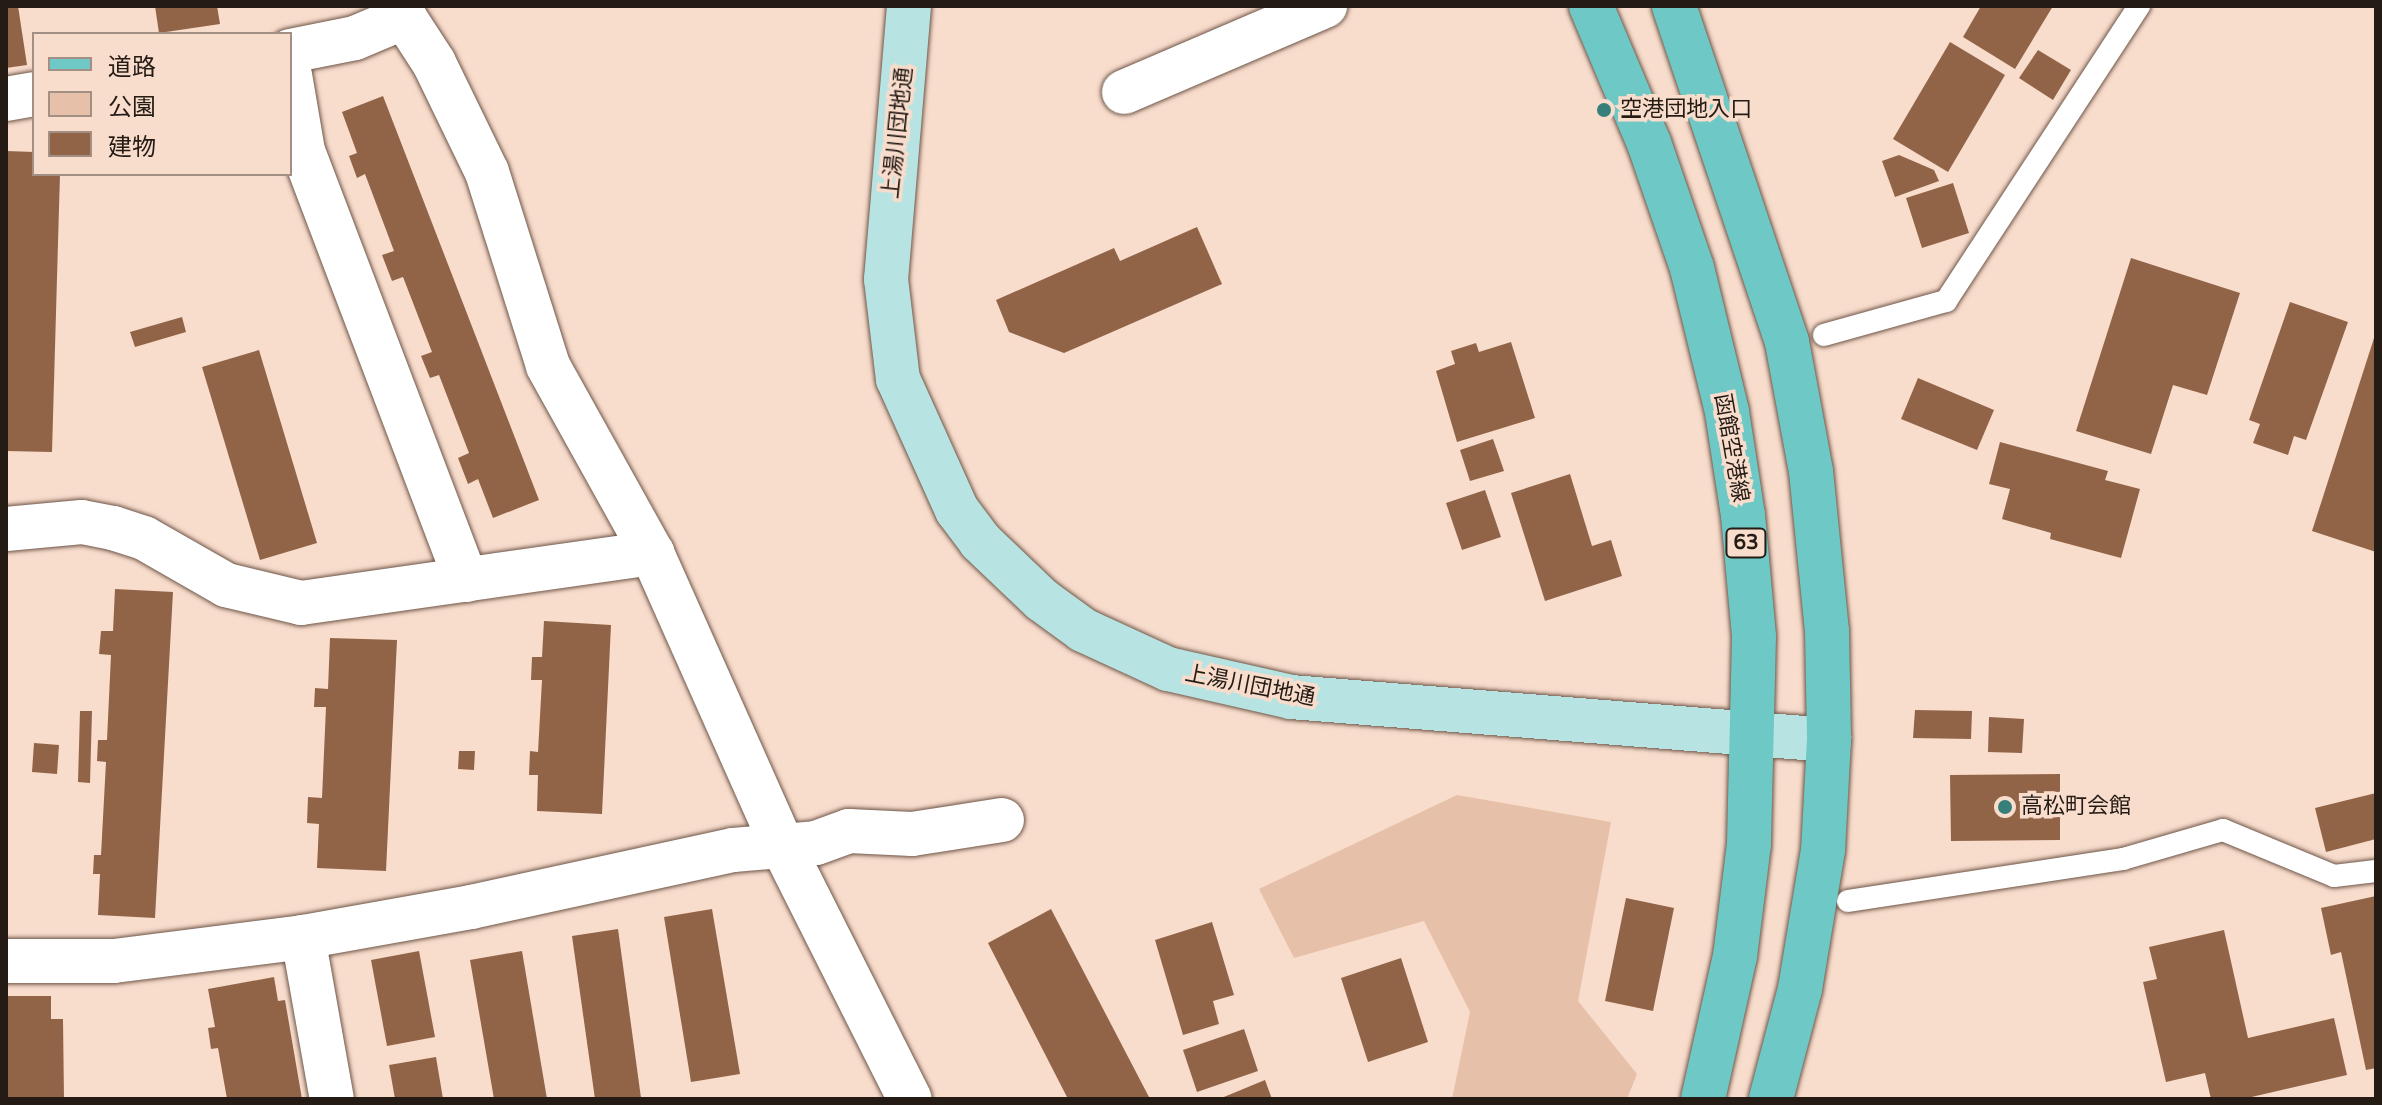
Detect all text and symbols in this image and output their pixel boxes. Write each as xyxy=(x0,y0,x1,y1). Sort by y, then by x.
legend xyxy=(32,32,292,176)
text: 道路 xyxy=(108,53,156,82)
street label: 上湯川団地通 xyxy=(878,66,918,200)
text: 公園 xyxy=(108,93,156,122)
place label: 空港団地入口 xyxy=(1620,97,1752,123)
marker: 空港団地入口 xyxy=(1595,101,1613,119)
text: 建物 xyxy=(108,133,156,162)
street label: 函館空港線 xyxy=(1708,392,1754,504)
road number: 63 xyxy=(1724,527,1768,559)
street label: 上湯川団地通 xyxy=(1183,660,1317,712)
place label: 高松町会館 xyxy=(2021,794,2131,820)
marker: 高松町会館 xyxy=(1996,798,2014,816)

